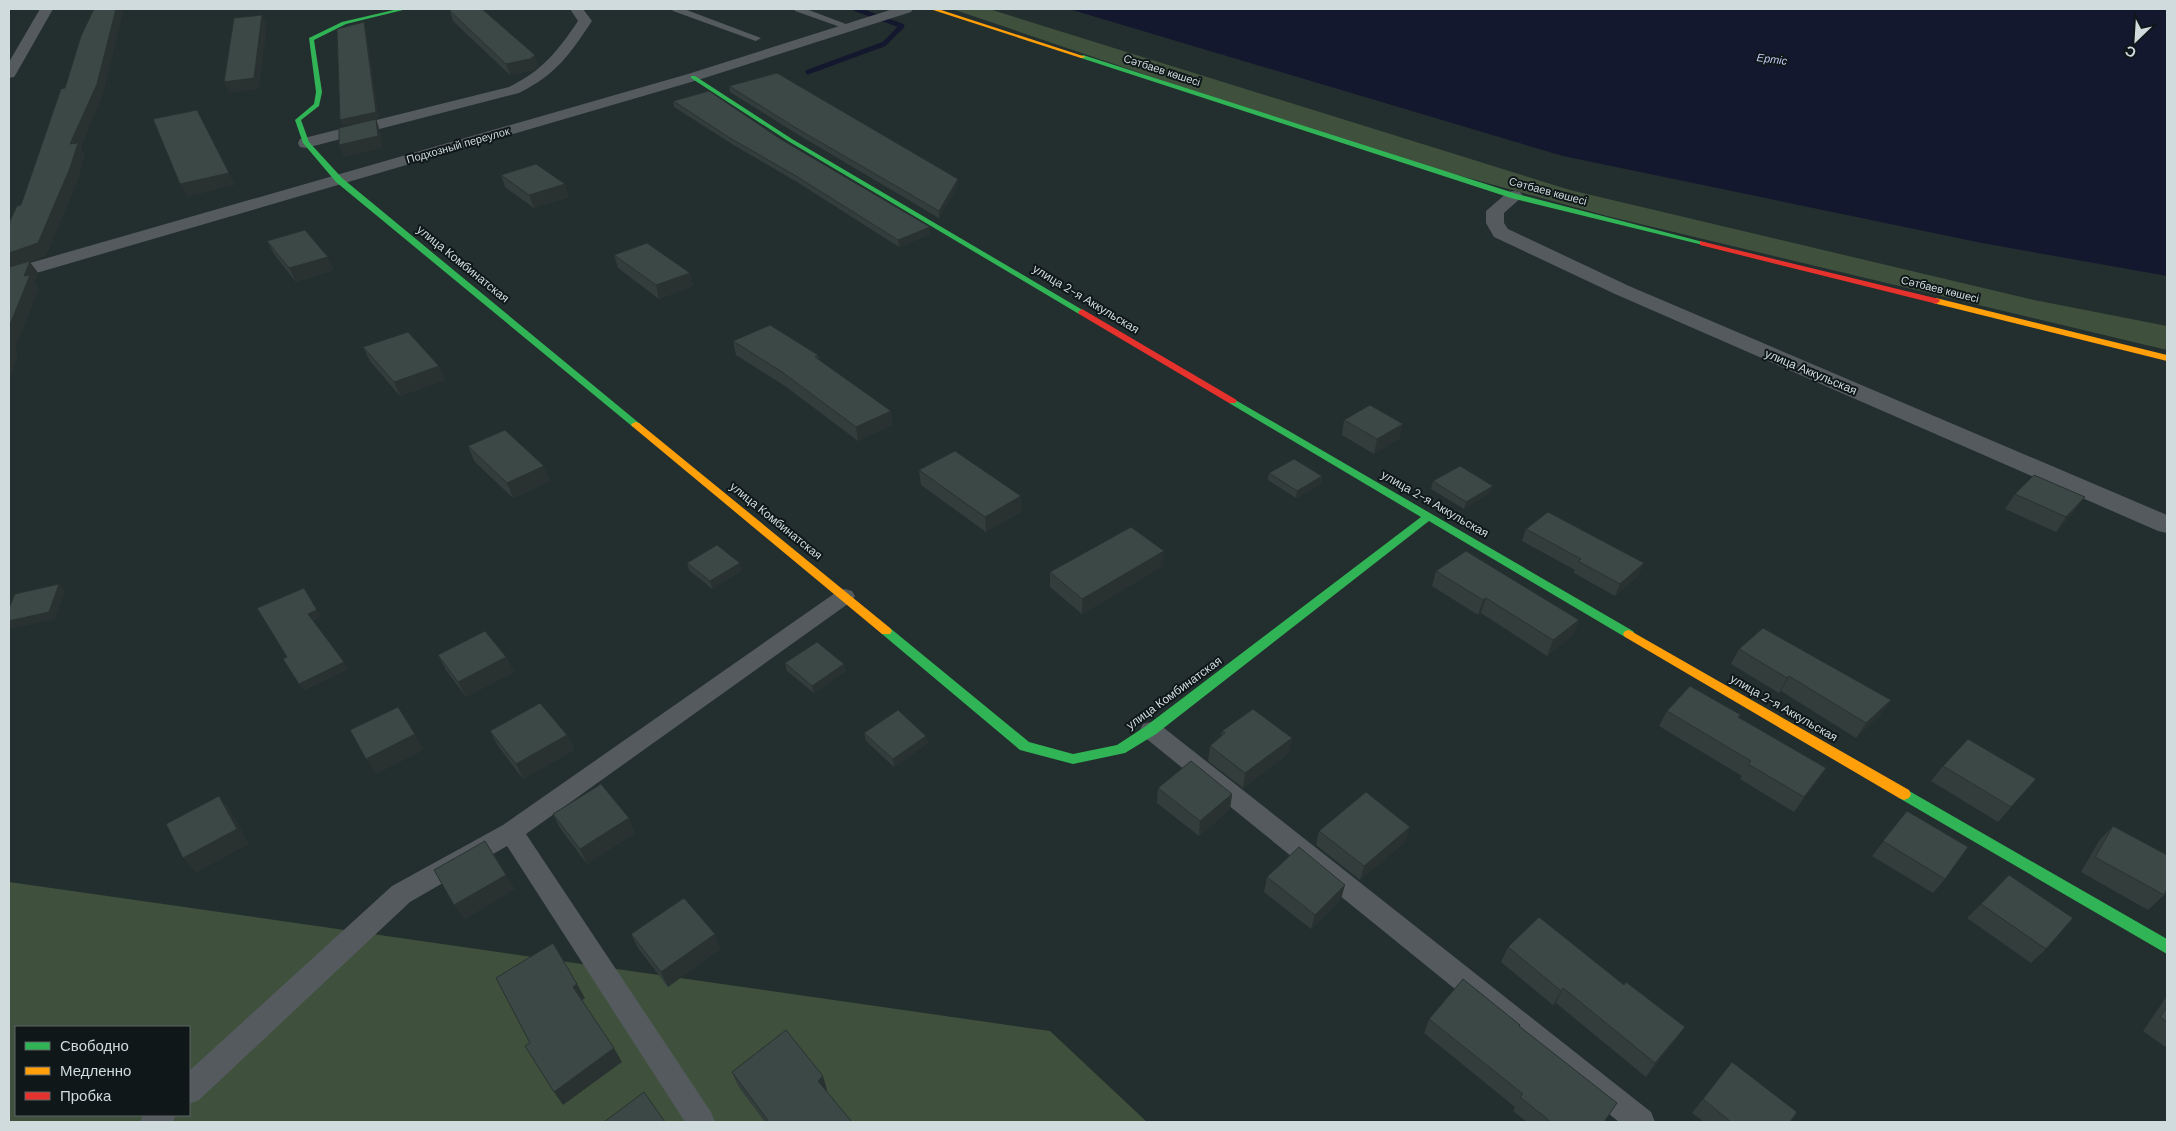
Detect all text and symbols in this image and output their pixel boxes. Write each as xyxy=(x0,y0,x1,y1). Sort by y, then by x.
north arrow xyxy=(2111,15,2161,65)
text: С xyxy=(2122,41,2139,62)
water label: Ертіс xyxy=(1756,50,1789,68)
street label: Сәтбаев көшесі xyxy=(1122,51,1202,89)
street label: Подхозный переулок xyxy=(405,124,511,166)
street label: Сәтбаев көшесі xyxy=(1508,174,1588,208)
street label: улица Комбинатская xyxy=(413,222,513,306)
street label: улица 2-я Аккульская xyxy=(1030,261,1142,337)
street label: Сәтбаев көшесі xyxy=(1900,273,1980,305)
street label: улица Аккульская xyxy=(1763,345,1859,399)
street label: улица 2-я Аккульская xyxy=(1378,467,1492,541)
street label: улица Комбинатская xyxy=(726,479,826,563)
street label: улица Комбинатская xyxy=(1123,653,1225,733)
street label: улица 2-я Аккульская xyxy=(1727,671,1841,745)
legend xyxy=(15,1026,190,1116)
text: Свободно xyxy=(60,1036,129,1056)
text: Медленно xyxy=(60,1061,131,1081)
text: Пробка xyxy=(60,1086,112,1106)

